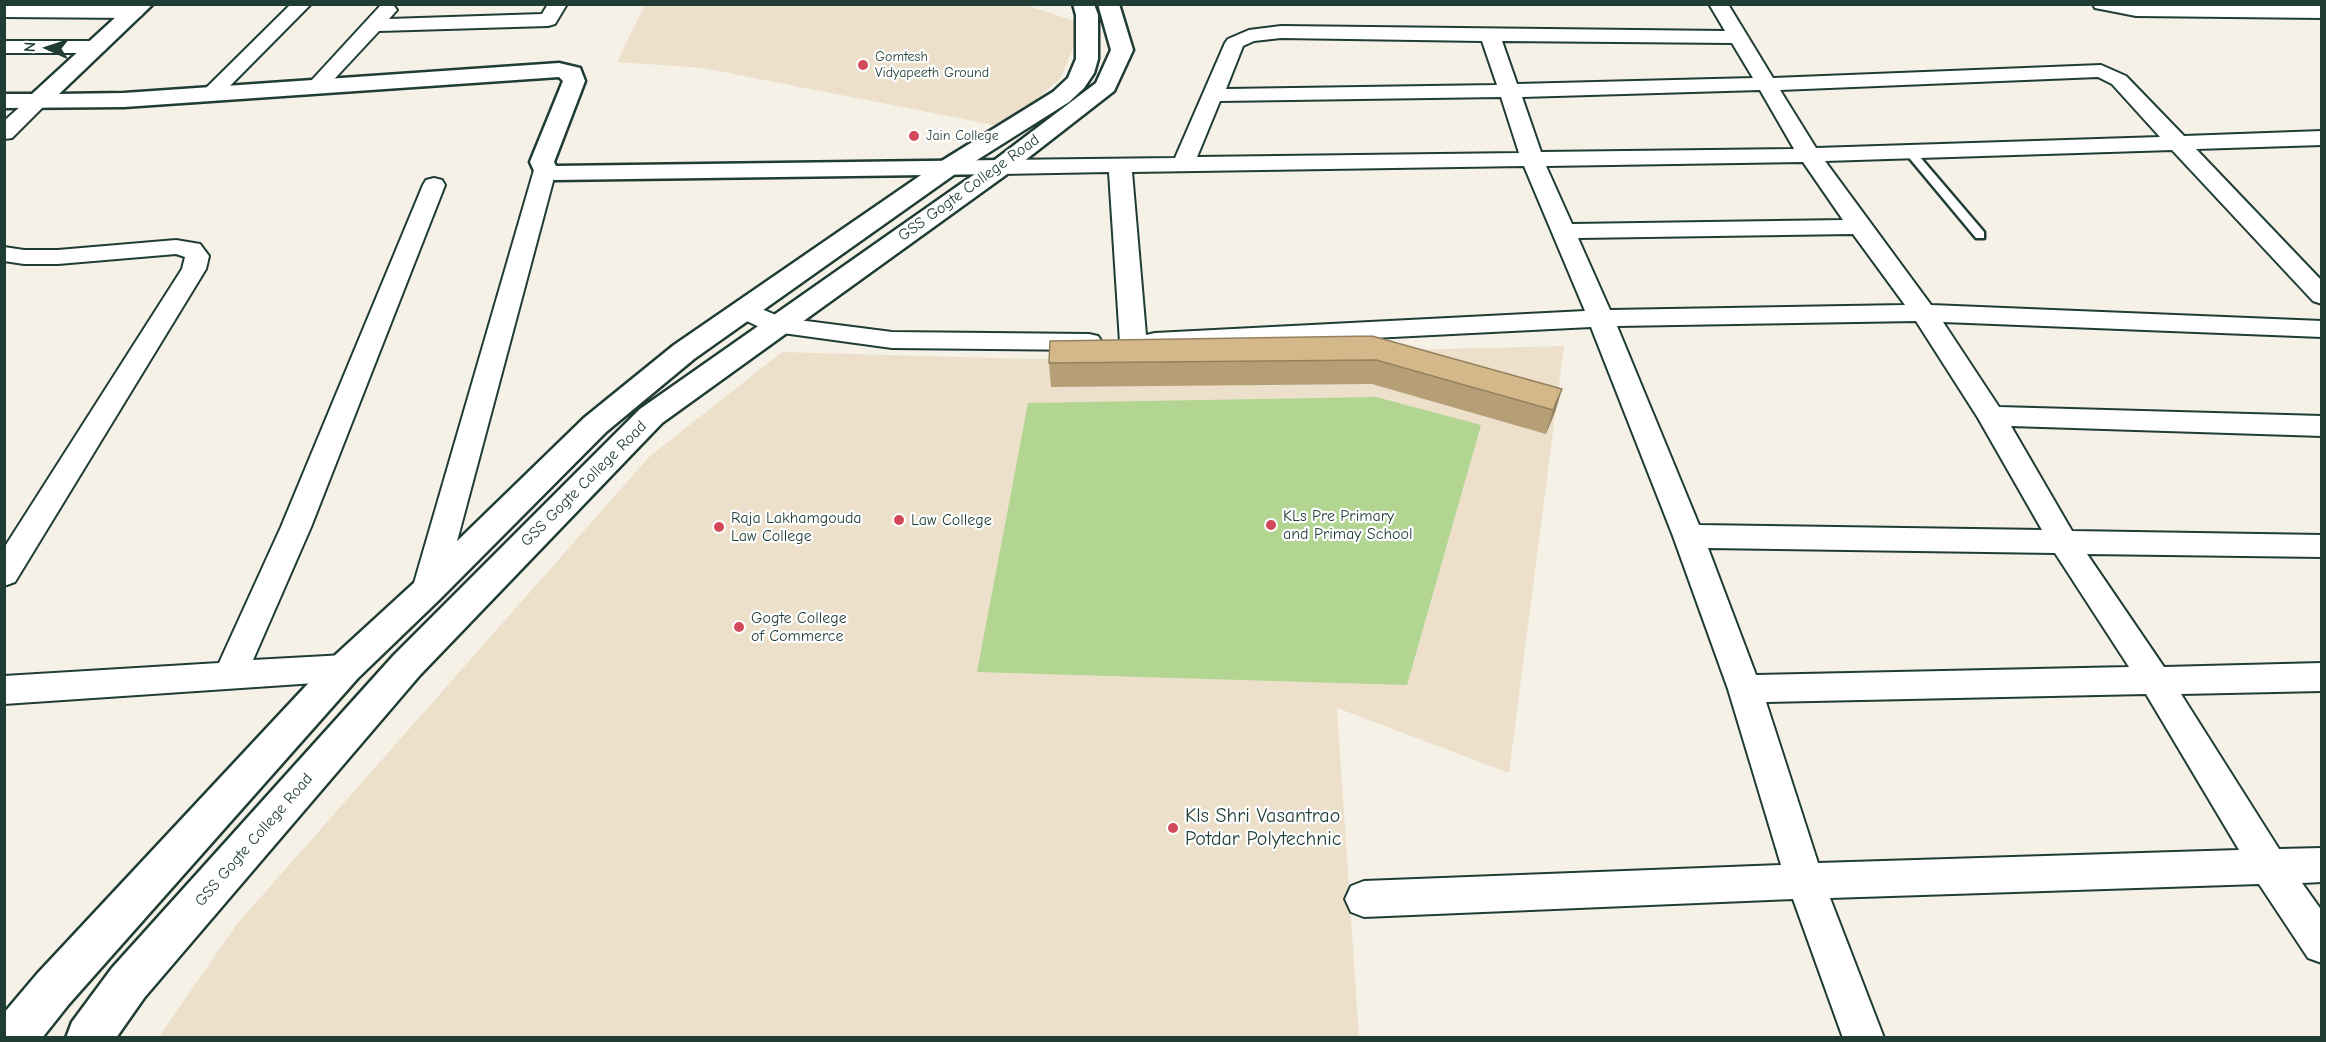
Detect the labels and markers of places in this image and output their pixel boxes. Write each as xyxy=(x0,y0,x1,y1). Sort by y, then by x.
place label: Gomtesh Vidyapeeth Ground xyxy=(875,49,989,82)
marker: Gomtesh Vidyapeeth Ground xyxy=(856,58,870,72)
place label: Jain College xyxy=(926,128,999,144)
marker: Jain College xyxy=(907,129,921,143)
place label: KLs Pre Primary and Primay School xyxy=(1283,506,1412,544)
place label: Raja Lakhamgouda Law College xyxy=(731,508,862,546)
place label: Law College xyxy=(911,510,992,530)
marker: Law College xyxy=(892,513,906,527)
marker: KLs Pre Primary and Primay School xyxy=(1264,518,1278,532)
marker: Raja Lakhamgouda Law College xyxy=(712,520,726,534)
place label: Gogte College of Commerce xyxy=(751,608,847,646)
marker: Gogte College of Commerce xyxy=(732,620,746,634)
place label: Kls Shri Vasantrao Potdar Polytechnic xyxy=(1185,804,1341,851)
marker: Kls Shri Vasantrao Potdar Polytechnic xyxy=(1166,821,1180,835)

